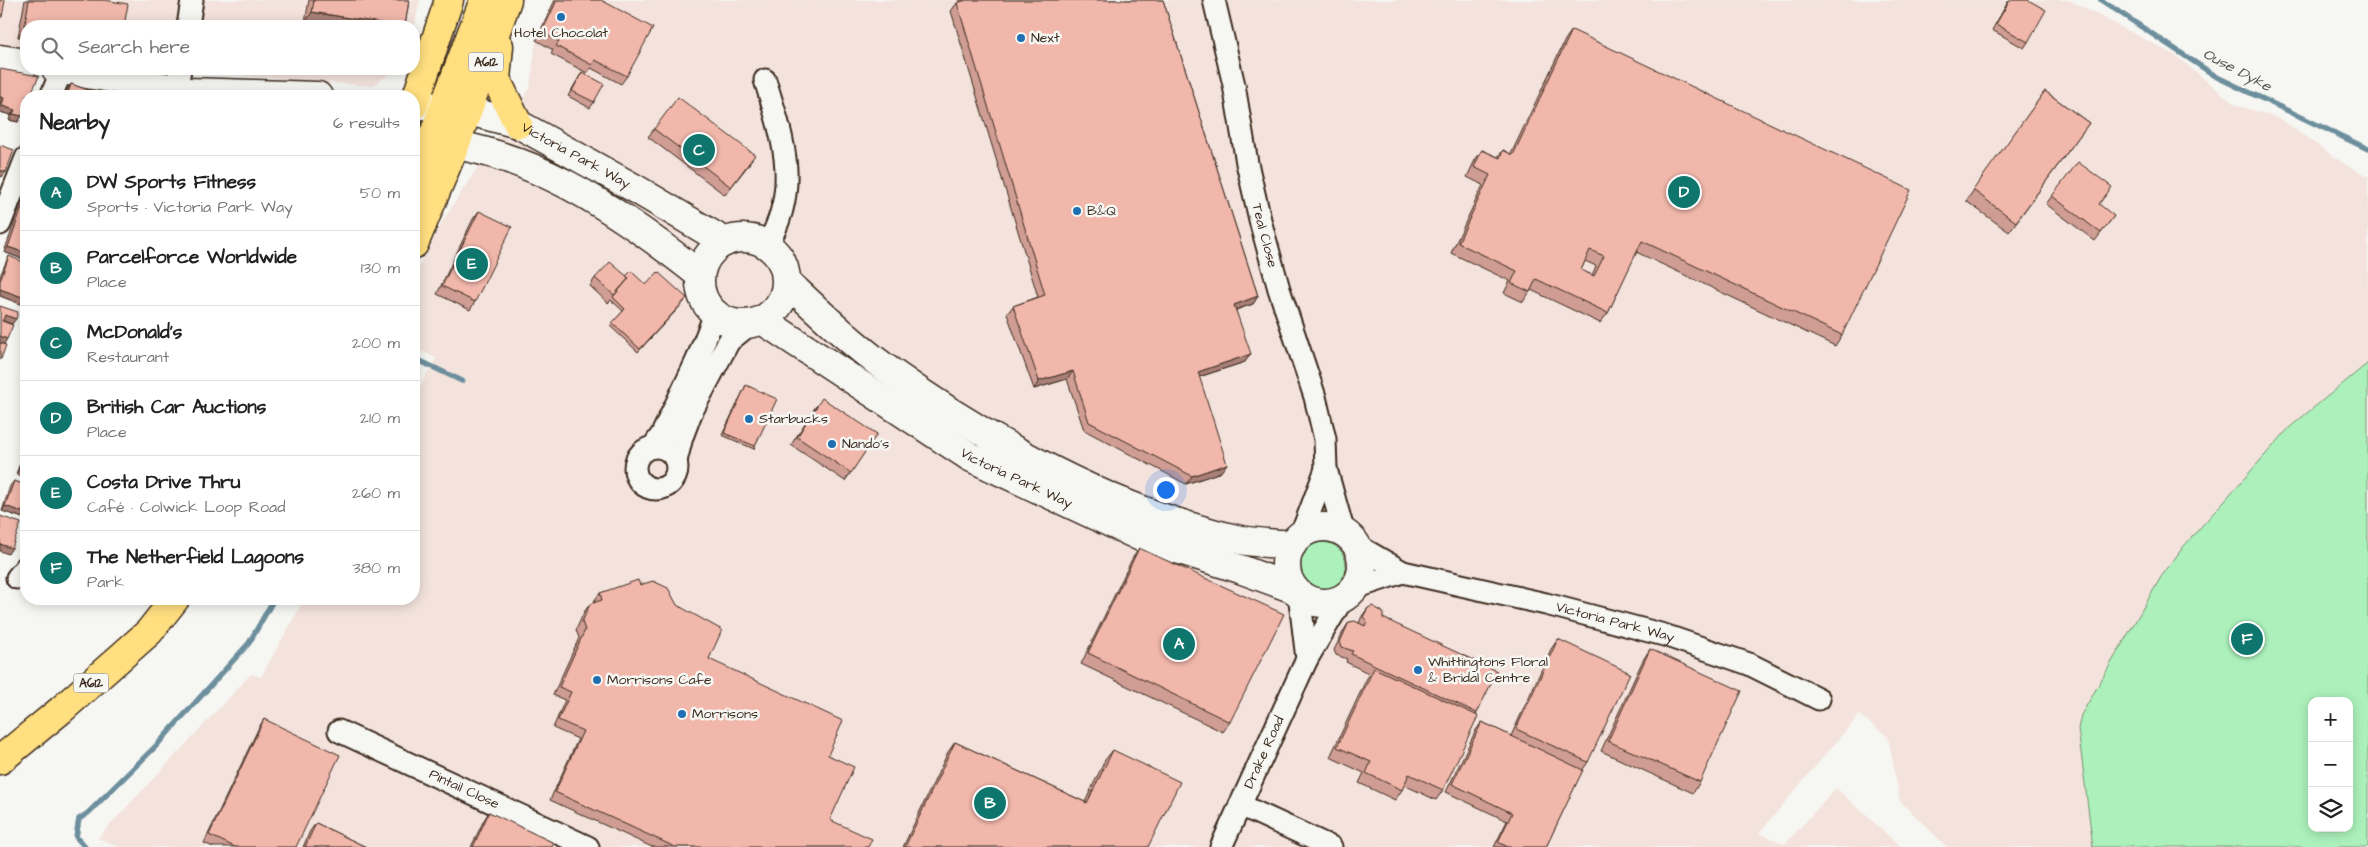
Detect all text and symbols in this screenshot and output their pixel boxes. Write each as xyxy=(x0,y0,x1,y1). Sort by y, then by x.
marker: Hotel Chocolat xyxy=(555,11,567,23)
search box xyxy=(20,20,420,75)
place label: Hotel Chocolat xyxy=(514,23,608,43)
place label: Next xyxy=(1031,28,1060,48)
marker: Next xyxy=(1015,32,1027,44)
icon: search xyxy=(38,34,66,62)
text: Search here xyxy=(78,34,190,61)
water label: Ouse Dyke xyxy=(2199,43,2276,98)
road number: A612 xyxy=(468,52,504,72)
text: Nearby xyxy=(40,108,110,137)
text: 6 results xyxy=(333,112,400,134)
street label: Victoria Park Way xyxy=(517,118,634,194)
pin: C xyxy=(683,131,715,169)
text: DW Sports Fitness xyxy=(87,169,256,196)
pin: D xyxy=(1668,173,1700,211)
text: A xyxy=(51,182,61,204)
text: 50 m xyxy=(360,182,400,204)
text: Sports · Victoria Park Way xyxy=(87,196,293,218)
place label: B&Q xyxy=(1087,201,1116,221)
street label: Teal Close xyxy=(1247,201,1283,270)
marker: B&Q xyxy=(1071,205,1083,217)
text: Parcelforce Worldwide xyxy=(87,244,297,271)
pin: E xyxy=(456,245,488,283)
text: B xyxy=(50,257,62,279)
text: 130 m xyxy=(361,257,400,279)
text: Place xyxy=(87,271,127,293)
text: McDonald's xyxy=(87,319,182,346)
text: C xyxy=(50,332,62,354)
text: 200 m xyxy=(352,332,400,354)
text: Restaurant xyxy=(87,346,169,368)
text: British Car Auctions xyxy=(87,394,266,421)
text: D xyxy=(51,407,61,429)
text: 210 m xyxy=(360,407,400,429)
place label: Starbucks xyxy=(759,409,828,429)
marker: Starbucks xyxy=(743,413,755,425)
text: Place xyxy=(87,421,127,443)
place label: Nando's xyxy=(842,434,889,454)
marker: Nando's xyxy=(826,438,838,450)
street label: Victoria Park Way xyxy=(956,443,1076,514)
text: Costa Drive Thru xyxy=(87,469,240,496)
your location xyxy=(1153,477,1179,503)
text: E xyxy=(51,482,61,504)
text: 260 m xyxy=(352,482,400,504)
text: Café · Colwick Loop Road xyxy=(87,496,285,518)
text: The Netherfield Lagoons xyxy=(87,544,304,571)
text: F xyxy=(50,557,62,579)
text: 380 m xyxy=(353,557,400,579)
text: Park xyxy=(87,571,124,593)
street label: Victoria Park Way xyxy=(1554,597,1677,648)
pin: F xyxy=(2231,620,2263,658)
pin: A xyxy=(1163,625,1195,663)
place label: Whittingtons Floral & Bridal Centre xyxy=(1428,652,1548,688)
marker: Whittingtons Floral & Bridal Centre xyxy=(1412,664,1424,676)
place label: Morrisons Cafe xyxy=(607,670,712,690)
road number: A612 xyxy=(74,674,108,692)
marker: Morrisons Cafe xyxy=(591,674,603,686)
map controls xyxy=(2308,697,2353,832)
button: + xyxy=(2308,697,2353,742)
place label: Morrisons xyxy=(692,704,758,724)
marker: Morrisons xyxy=(676,708,688,720)
street label: Drake Road xyxy=(1239,713,1290,792)
button: − xyxy=(2308,742,2353,787)
street label: Pintail Close xyxy=(426,764,503,814)
pin: B xyxy=(974,784,1006,822)
button: layers xyxy=(2308,787,2353,832)

